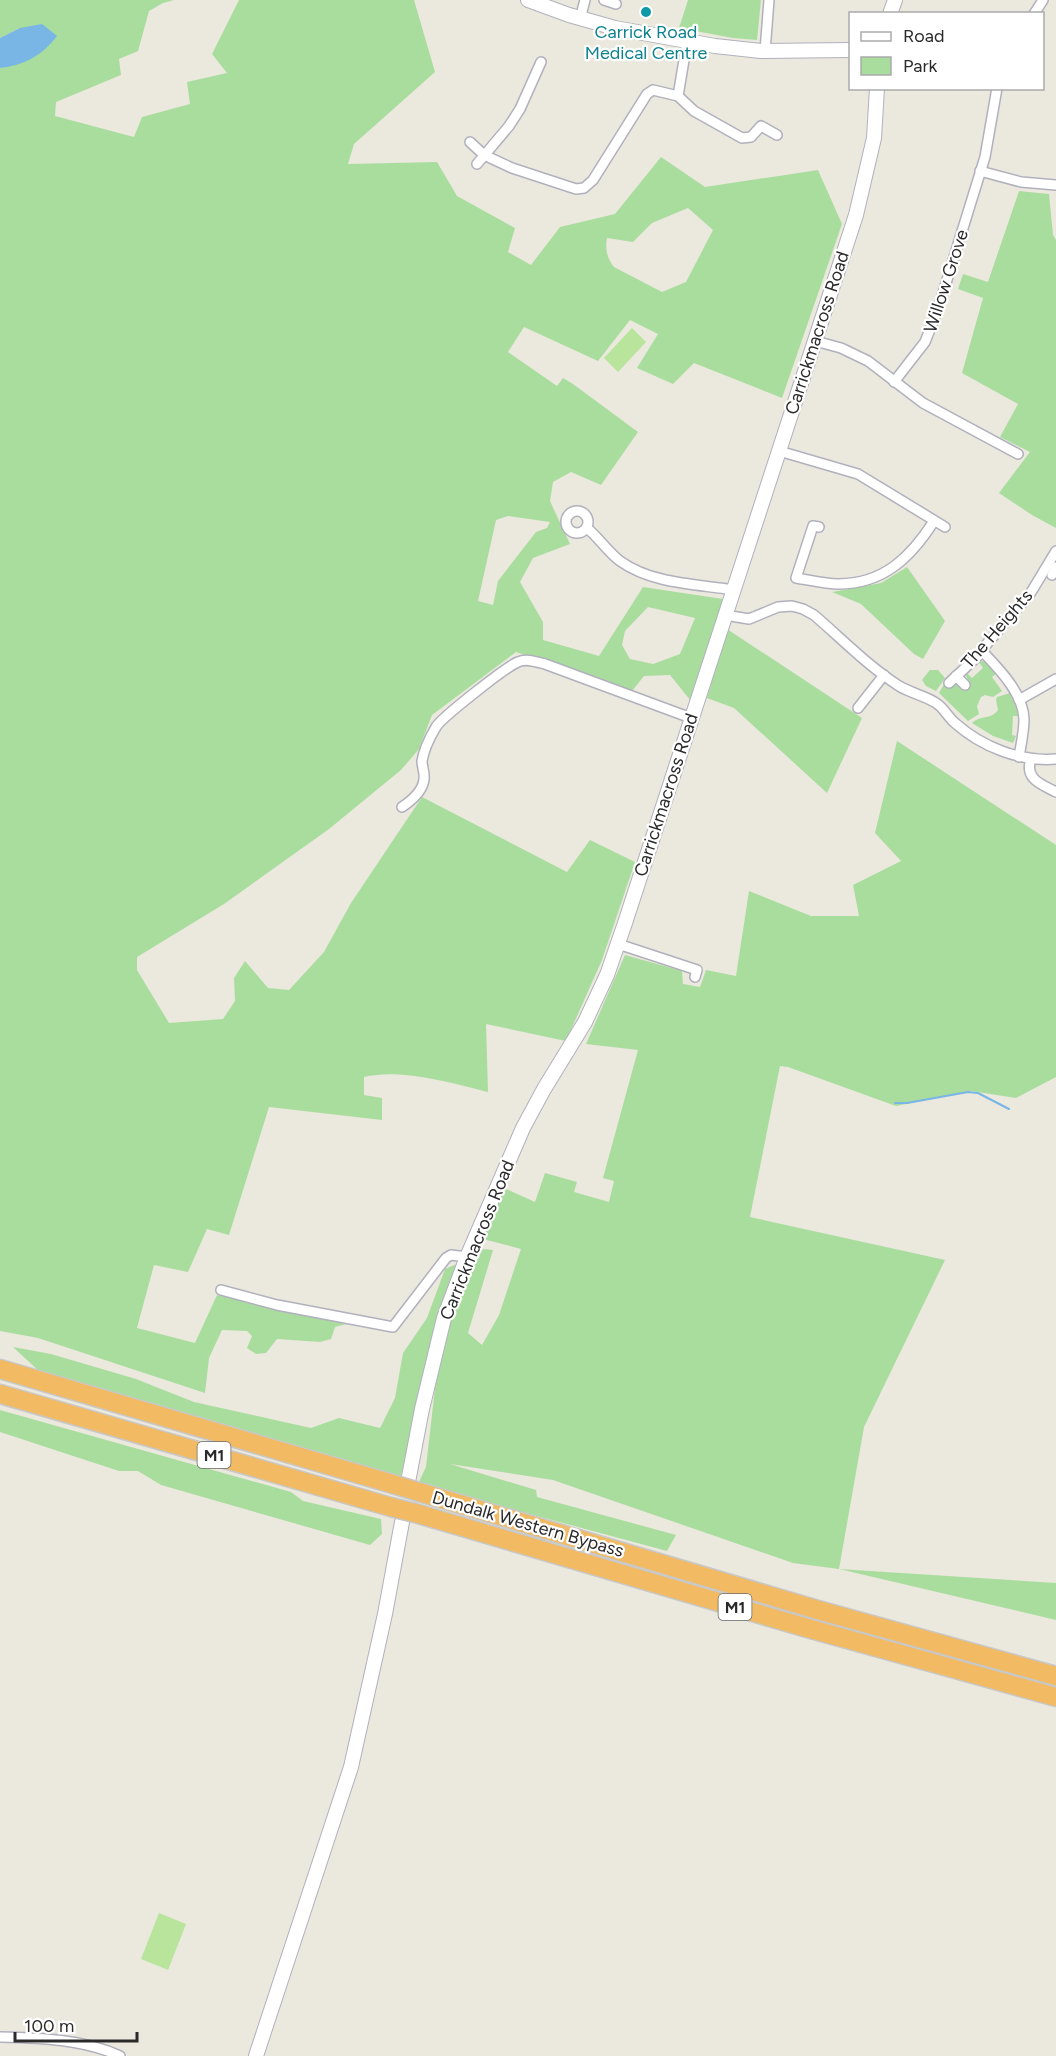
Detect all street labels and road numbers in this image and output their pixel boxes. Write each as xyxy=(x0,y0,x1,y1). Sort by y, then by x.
street label: Willow Grove xyxy=(919,227,973,335)
street label: Carrickmacross Road xyxy=(780,249,854,417)
street label: The Heights xyxy=(957,585,1037,673)
street label: Carrickmacross Road xyxy=(629,711,703,879)
street label: Carrickmacross Road xyxy=(435,1157,519,1323)
road number: M1 xyxy=(198,1442,230,1468)
street label: Dundalk Western Bypass xyxy=(430,1486,626,1562)
road number: M1 xyxy=(718,1594,752,1620)

